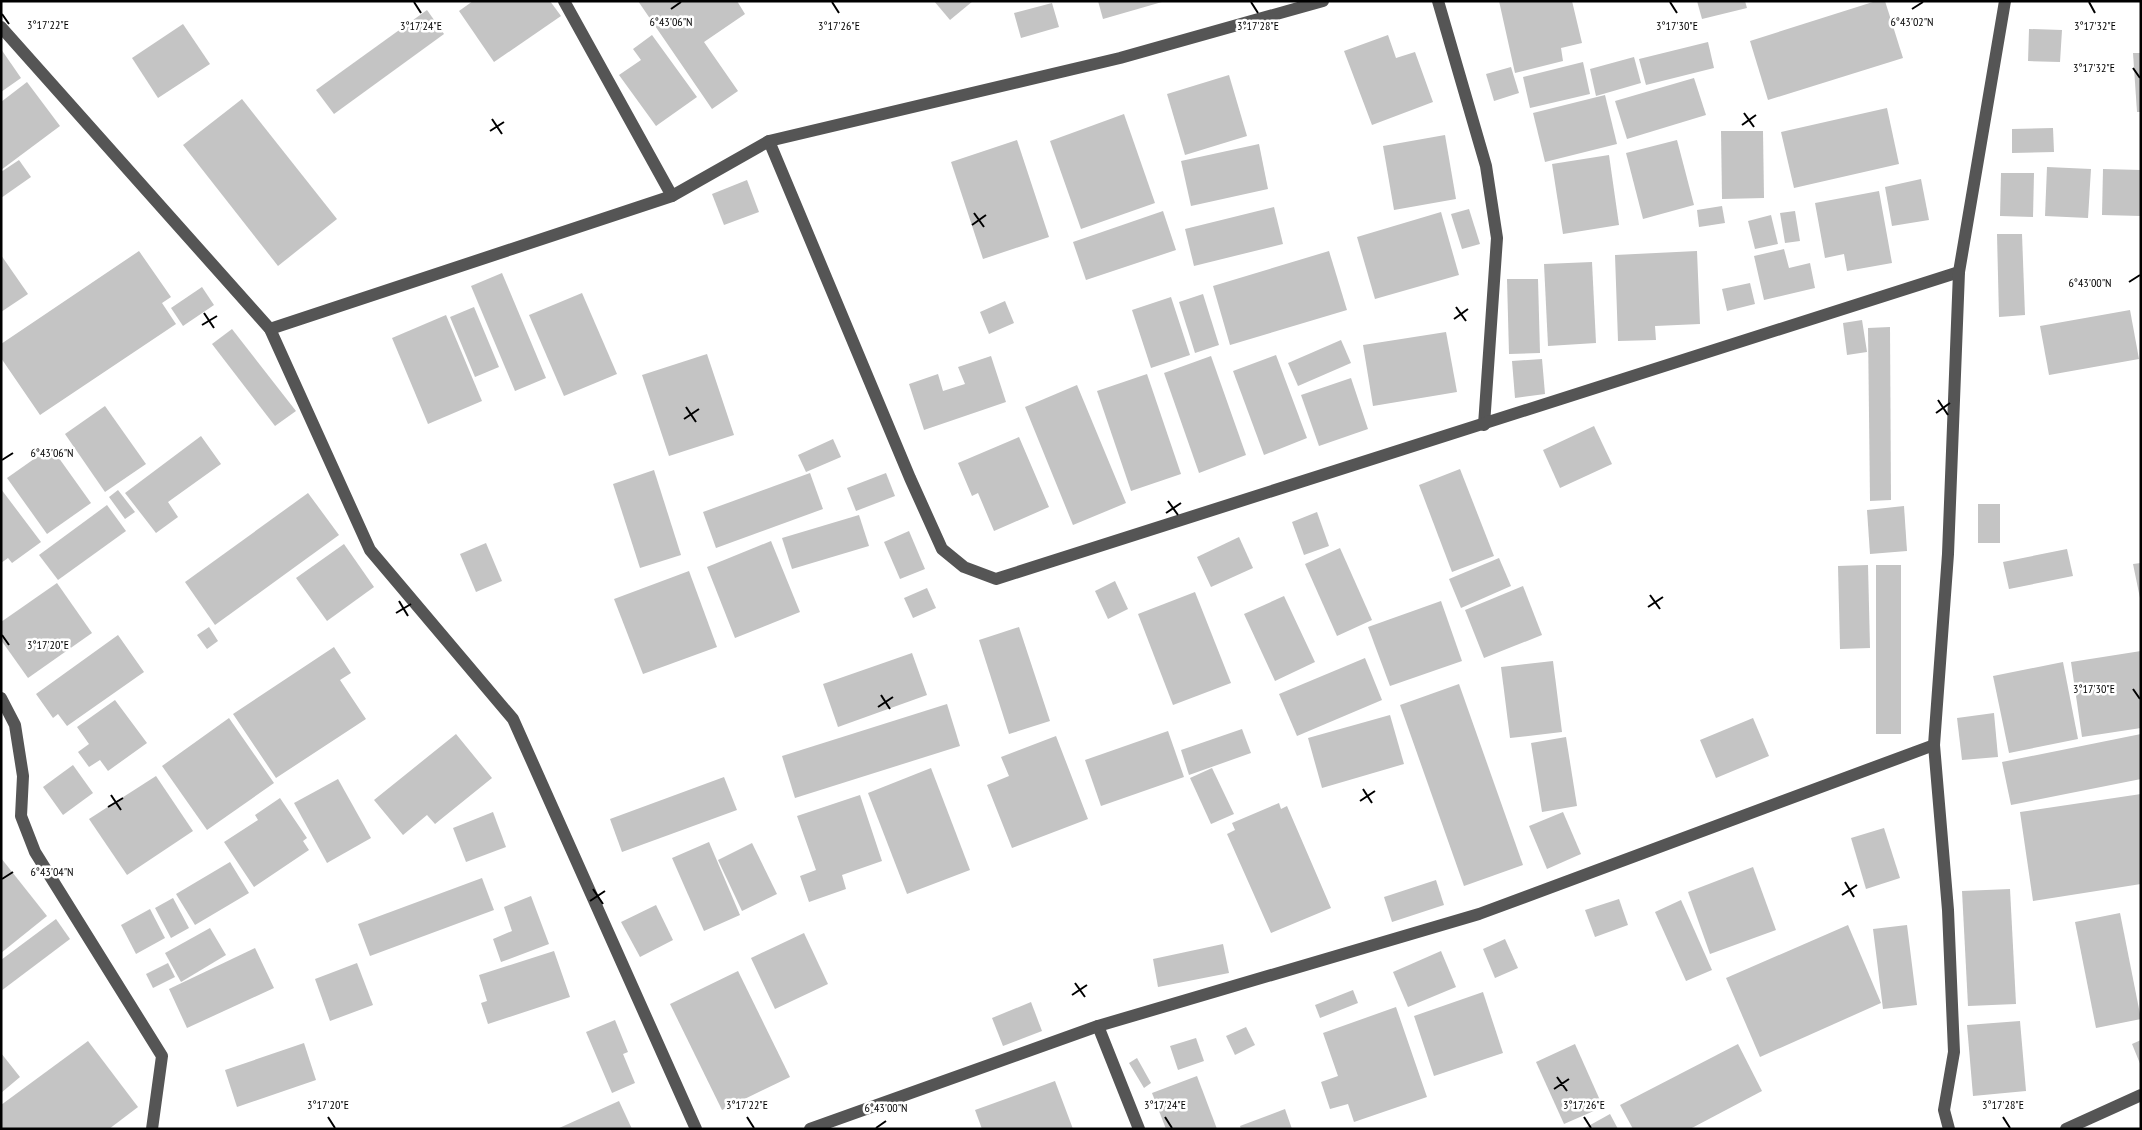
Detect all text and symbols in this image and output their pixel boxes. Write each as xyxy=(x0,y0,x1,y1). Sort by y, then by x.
text: 6°43'06"N xyxy=(649,14,693,29)
text: 6°43'02"N xyxy=(1890,14,1934,29)
text: 3°17'22"E xyxy=(27,17,69,32)
text: 3°17'24"E xyxy=(400,18,442,33)
text: 3°17'26"E xyxy=(818,18,860,33)
text: 3°17'28"E xyxy=(1237,18,1279,33)
text: 3°17'30"E xyxy=(1656,18,1698,33)
text: 3°17'32"E xyxy=(2074,18,2116,33)
text: 3°17'32"E xyxy=(2073,60,2115,75)
text: 6°43'00"N xyxy=(2068,275,2112,290)
text: 6°43'06"N xyxy=(30,445,74,460)
text: 3°17'20"E xyxy=(27,637,69,652)
text: 3°17'30"E xyxy=(2073,681,2115,696)
text: 6°43'04"N xyxy=(30,864,74,879)
text: 3°17'20"E xyxy=(307,1097,349,1112)
text: 3°17'22"E xyxy=(726,1097,768,1112)
text: 3°17'24"E xyxy=(1144,1097,1186,1112)
text: 3°17'26"E xyxy=(1563,1097,1605,1112)
text: 3°17'28"E xyxy=(1982,1097,2024,1112)
text: 6°43'00"N xyxy=(864,1100,908,1115)

